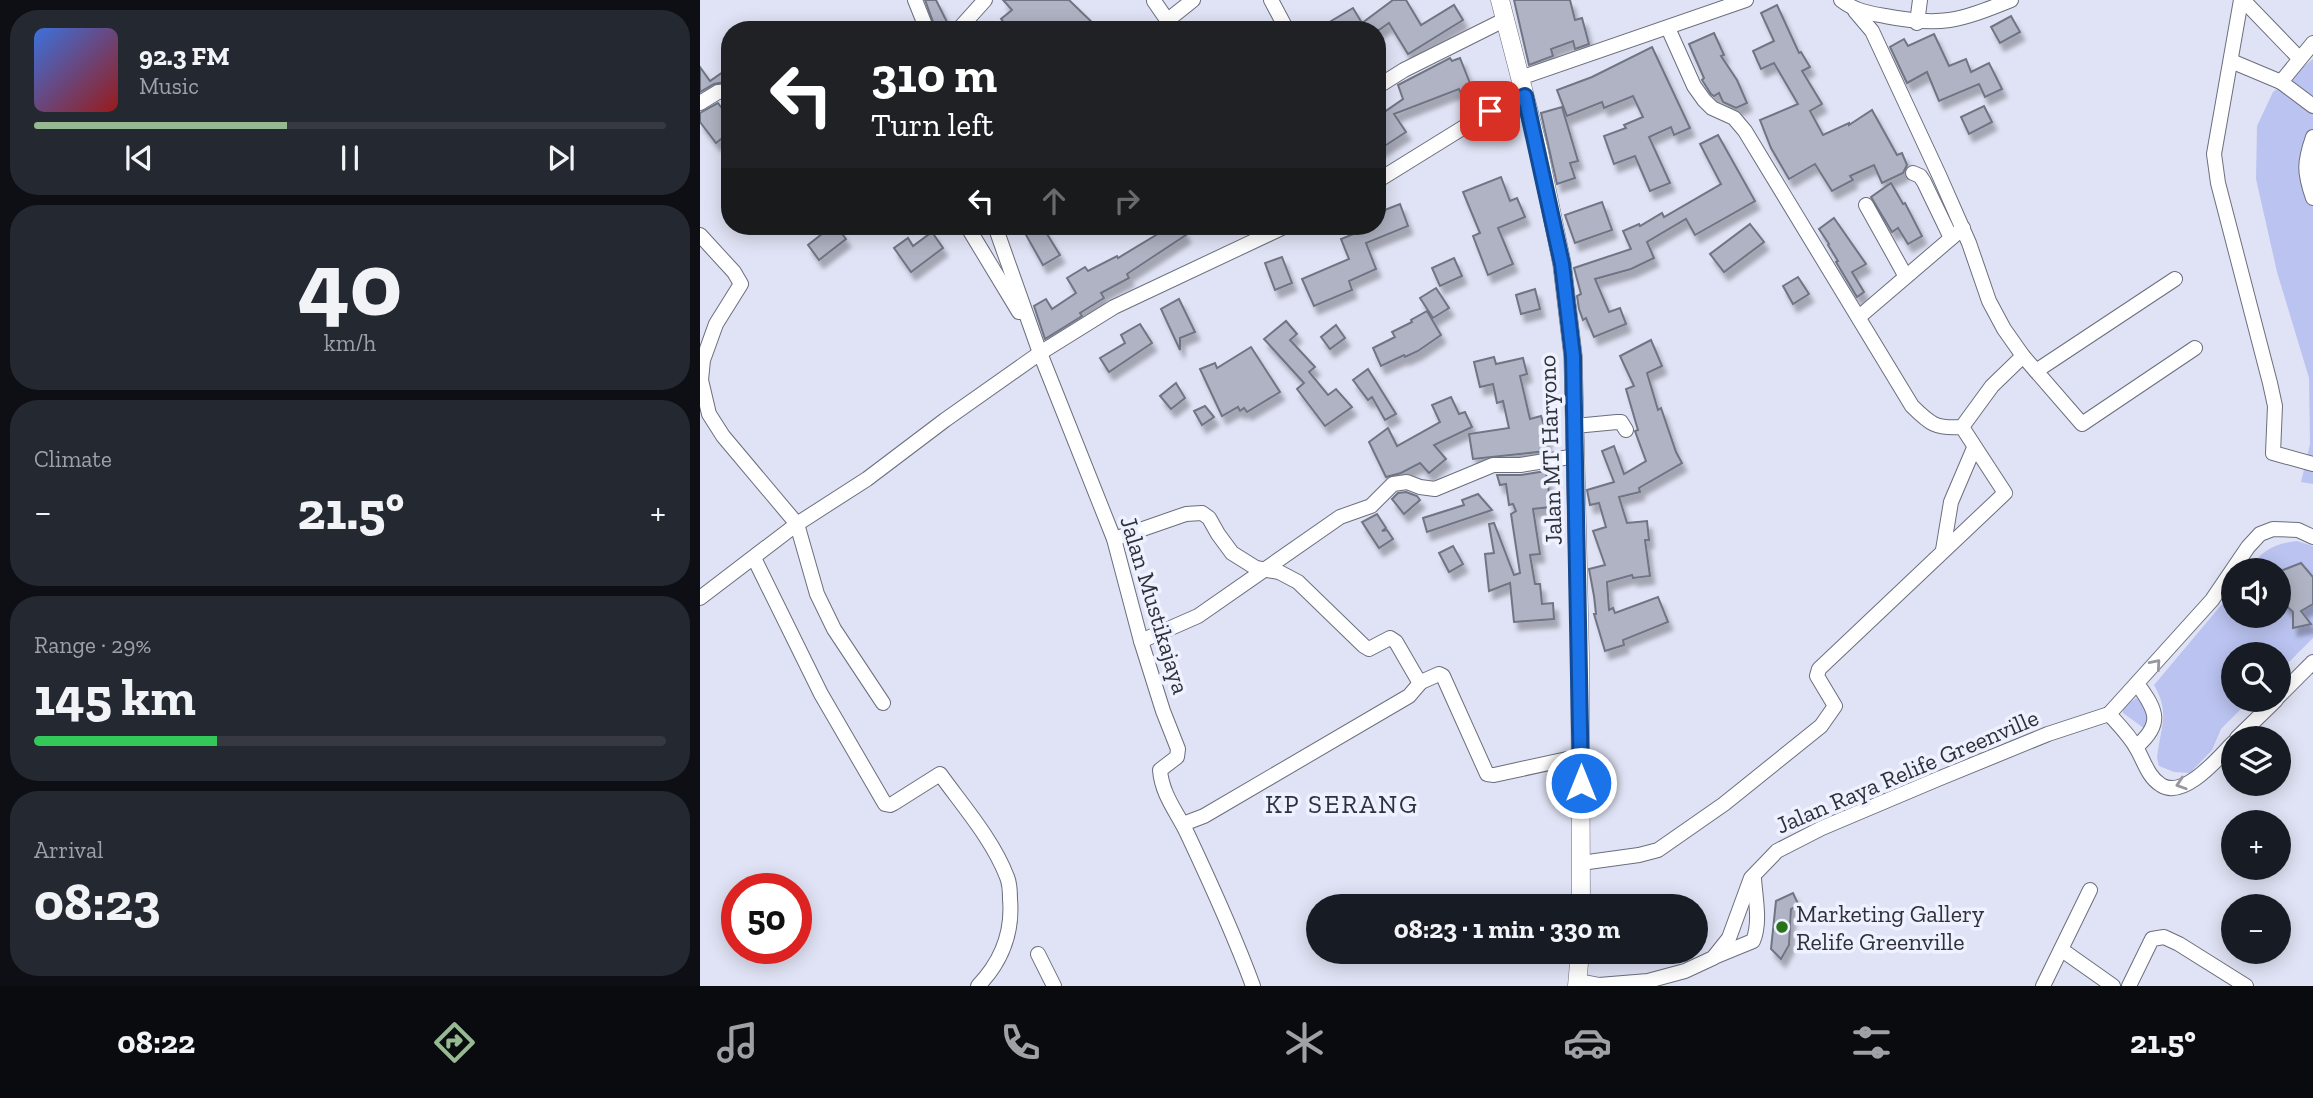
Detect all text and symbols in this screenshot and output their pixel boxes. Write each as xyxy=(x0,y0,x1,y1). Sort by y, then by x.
text: 92.3 FM xyxy=(139,40,230,72)
text: 310 m xyxy=(871,46,997,105)
icon: left xyxy=(756,49,847,140)
text: Music xyxy=(139,72,199,100)
pin xyxy=(1460,81,1520,141)
icon: arrive xyxy=(1471,92,1509,130)
text: Turn left xyxy=(871,106,993,144)
icon: previous xyxy=(120,139,158,177)
icon: pause xyxy=(331,139,369,177)
icon: next xyxy=(542,139,580,177)
icon: left xyxy=(962,182,1000,220)
icon: ahead xyxy=(1035,182,1073,220)
icon: right xyxy=(1108,182,1146,220)
text: 40 xyxy=(298,229,402,338)
text: km/h xyxy=(324,329,376,357)
street label: Jalan MT Haryono xyxy=(1532,355,1568,545)
text: Climate xyxy=(34,445,112,473)
text: 21.5° xyxy=(297,480,404,542)
text: − xyxy=(34,489,52,535)
text: + xyxy=(650,489,666,535)
street label: Jalan Mustikajaya xyxy=(1114,513,1196,698)
map controls xyxy=(2221,558,2291,964)
button: sound xyxy=(2221,558,2291,628)
text: Range · 29% xyxy=(34,631,151,659)
button: search xyxy=(2221,642,2291,712)
one-way arrow xyxy=(2148,660,2160,673)
text: 145 km xyxy=(34,666,196,728)
street label: Jalan Raya Relife Greenville xyxy=(1771,702,2043,840)
button: layers xyxy=(2221,726,2291,796)
position arrow xyxy=(1544,746,1618,820)
one-way arrow xyxy=(2175,776,2187,791)
district label: KP SERANG xyxy=(1265,788,1419,820)
button: + xyxy=(2221,810,2291,880)
text: Arrival xyxy=(34,836,103,864)
text: 08:23 xyxy=(34,871,161,933)
speed limit sign: 50 xyxy=(721,873,812,964)
button: − xyxy=(2221,894,2291,964)
place label: Marketing Gallery Relife Greenville xyxy=(1796,899,1985,956)
text: 08:23 · 1 min · 330 m xyxy=(1394,913,1620,945)
marker: Marketing Gallery Relife Greenville xyxy=(1774,919,1790,935)
icon: directions xyxy=(430,1018,479,1067)
icon: music xyxy=(713,1018,762,1067)
icon: phone xyxy=(996,1018,1045,1067)
icon: climate xyxy=(1280,1018,1329,1067)
icon: car xyxy=(1563,1018,1612,1067)
icon: filters xyxy=(1847,1018,1896,1067)
text: 08:22 xyxy=(117,1023,195,1061)
text: 21.5° xyxy=(2130,1023,2196,1061)

